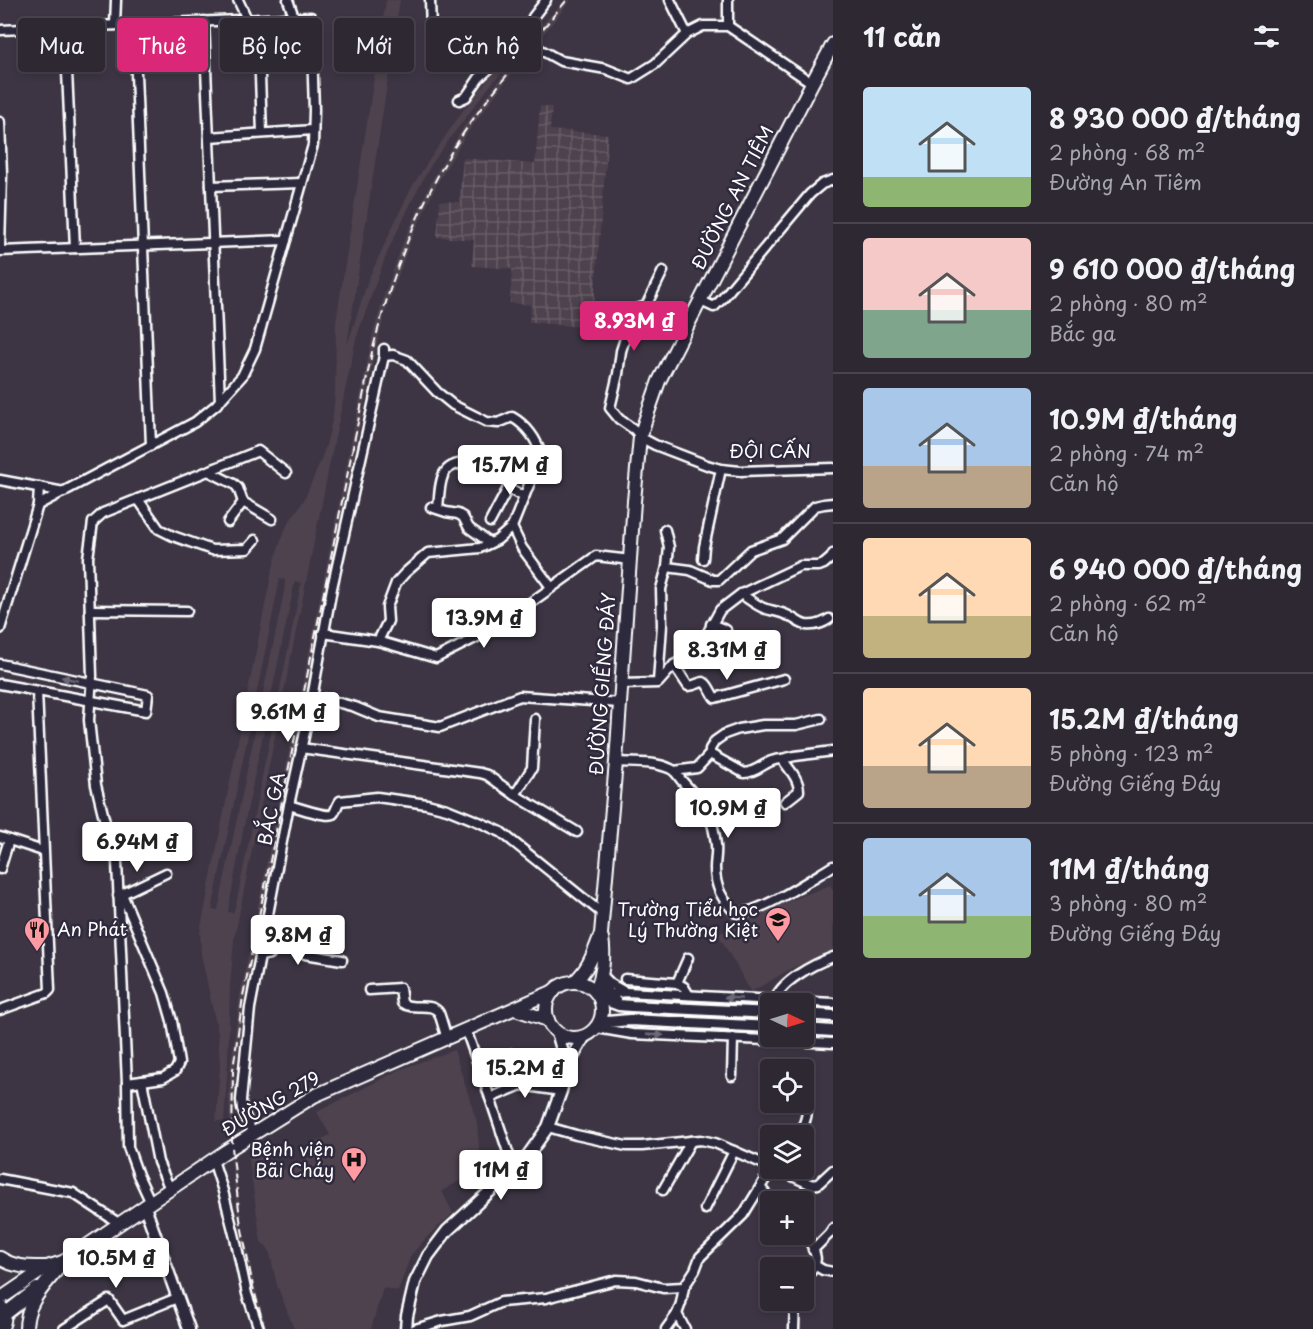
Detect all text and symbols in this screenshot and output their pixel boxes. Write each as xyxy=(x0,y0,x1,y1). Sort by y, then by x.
text: 11 căn xyxy=(863,17,941,56)
chip: Mua xyxy=(18,18,105,72)
chip: Thuê xyxy=(117,18,208,72)
chip: Bộ lọc xyxy=(220,18,322,72)
chip: Mới xyxy=(334,18,414,72)
chip: Căn hộ xyxy=(426,18,541,72)
icon: filters xyxy=(1250,20,1283,53)
text: 8 930 000 ₫/tháng xyxy=(1049,98,1301,137)
icon: home xyxy=(911,111,983,183)
street label: ĐƯỜNG AN TIÊM xyxy=(684,121,780,274)
text: 2 phòng · 68 m² xyxy=(1049,137,1205,167)
text: Đường An Tiêm xyxy=(1049,167,1202,197)
text: 9 610 000 ₫/tháng xyxy=(1049,249,1295,288)
icon: home xyxy=(911,262,983,334)
text: 2 phòng · 80 m² xyxy=(1049,288,1208,318)
pin: 8.93M ₫ xyxy=(579,301,689,352)
text: 8.93M ₫ xyxy=(594,305,674,335)
text: Bắc ga xyxy=(1049,318,1116,348)
text: 10.9M ₫/tháng xyxy=(1049,399,1237,438)
icon: home xyxy=(911,412,983,484)
street label: ĐỘI CẤN xyxy=(729,437,811,464)
text: 2 phòng · 74 m² xyxy=(1049,438,1204,468)
pin: 15.7M ₫ xyxy=(455,445,565,496)
text: 15.7M ₫ xyxy=(472,449,548,479)
text: Căn hộ xyxy=(1049,468,1119,498)
text: 6 940 000 ₫/tháng xyxy=(1049,549,1302,588)
icon: home xyxy=(911,562,983,634)
text: 2 phòng · 62 m² xyxy=(1049,588,1207,618)
street label: ĐƯỜNG GIẾNG ĐÁY xyxy=(582,591,621,776)
pin: 13.9M ₫ xyxy=(429,598,539,649)
text: 13.9M ₫ xyxy=(446,602,522,632)
text: Căn hộ xyxy=(1049,618,1119,648)
pin: 8.31M ₫ xyxy=(672,630,782,681)
text: 8.31M ₫ xyxy=(688,634,766,664)
one-way arrow xyxy=(60,674,79,683)
pin: 9.61M ₫ xyxy=(233,692,343,743)
text: 9.61M ₫ xyxy=(250,696,326,726)
text: 15.2M ₫/tháng xyxy=(1049,699,1239,738)
icon: home xyxy=(911,712,983,784)
text: 5 phòng · 123 m² xyxy=(1049,738,1214,768)
text: Đường Giếng Đáy xyxy=(1049,768,1221,798)
street label: BẮC GA xyxy=(249,769,291,848)
pin: 10.9M ₫ xyxy=(673,788,783,839)
text: 10.9M ₫ xyxy=(690,792,766,822)
pin: 6.94M ₫ xyxy=(82,822,192,873)
text: 6.94M ₫ xyxy=(96,826,178,856)
text: 11M ₫/tháng xyxy=(1049,849,1209,888)
icon: home xyxy=(911,862,983,934)
text: 3 phòng · 80 m² xyxy=(1049,888,1207,918)
place label: Trường Tiểu học Lý Thường Kiệt xyxy=(617,895,758,943)
school or university icon: Trường Tiểu học Lý Thường Kiệt xyxy=(763,905,793,943)
restaurant icon: An Phát xyxy=(22,915,52,953)
place label: An Phát xyxy=(57,915,127,942)
pin: 9.8M ₫ xyxy=(249,915,347,966)
text: Đường Giếng Đáy xyxy=(1049,918,1221,948)
text: 9.8M ₫ xyxy=(265,919,331,949)
one-way arrow xyxy=(723,993,742,1002)
north arrow xyxy=(760,993,814,1047)
map controls xyxy=(760,993,814,1311)
one-way arrow xyxy=(645,1030,664,1039)
pin: 15.2M ₫ xyxy=(470,1048,580,1099)
text: 15.2M ₫ xyxy=(486,1052,564,1082)
button: locate xyxy=(760,1059,814,1113)
street label: ĐƯỜNG 279 xyxy=(216,1063,325,1142)
button: layers xyxy=(760,1125,814,1179)
place label: Bệnh viện Bãi Cháy xyxy=(250,1135,334,1183)
hospital icon: Bệnh viện Bãi Cháy xyxy=(339,1145,369,1183)
pin: 11M ₫ xyxy=(459,1150,543,1201)
text: 11M ₫ xyxy=(473,1154,529,1184)
button: + xyxy=(760,1191,814,1245)
pin: 10.5M ₫ xyxy=(61,1238,171,1289)
text: 10.5M ₫ xyxy=(77,1242,155,1272)
button: − xyxy=(760,1257,814,1311)

